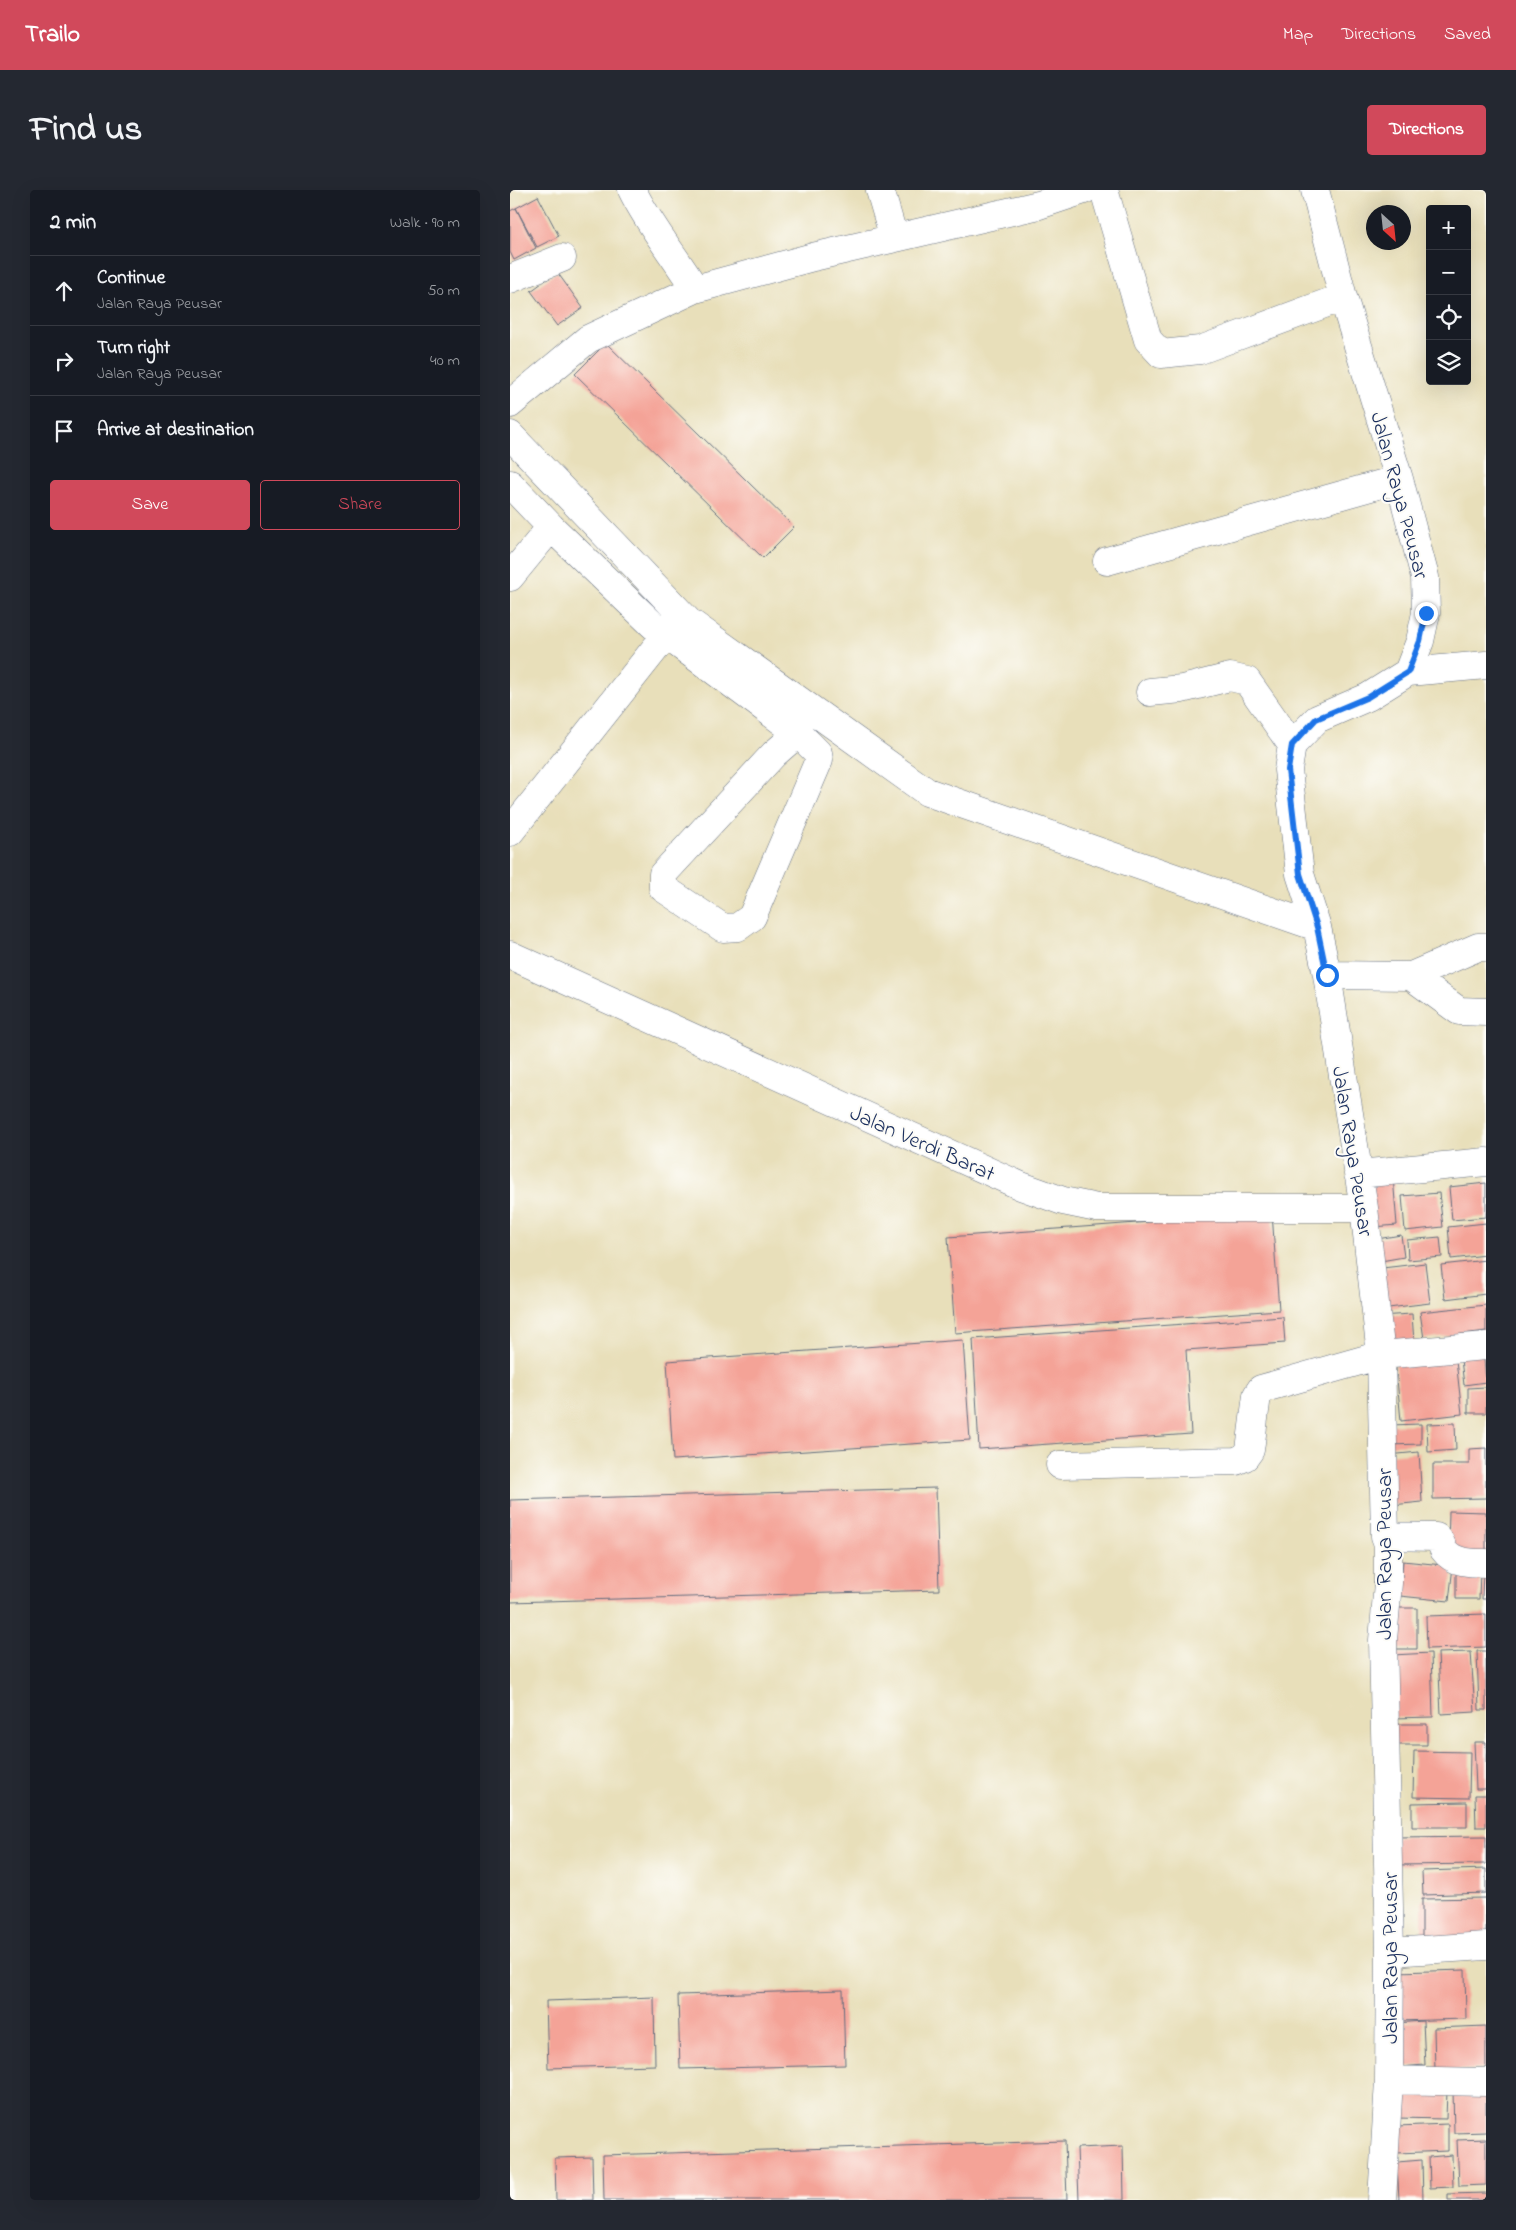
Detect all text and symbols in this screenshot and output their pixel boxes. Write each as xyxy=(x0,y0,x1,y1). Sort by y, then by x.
text: Trailo xyxy=(25,18,80,53)
text: Map xyxy=(1283,22,1313,48)
text: Directions xyxy=(1341,22,1416,48)
text: Saved xyxy=(1444,22,1491,48)
text: Find us xyxy=(30,105,142,156)
button: Directions xyxy=(1367,105,1486,155)
north arrow xyxy=(1366,205,1411,250)
map controls xyxy=(1426,205,1471,385)
button: + xyxy=(1426,205,1471,250)
text: 2 min xyxy=(50,208,96,238)
text: Walk · 90 m xyxy=(390,211,460,235)
button: − xyxy=(1426,250,1471,295)
text: Continue xyxy=(97,265,165,292)
icon: ahead xyxy=(50,277,78,305)
text: 50 m xyxy=(428,279,460,303)
text: Jalan Raya Peusar xyxy=(97,292,222,316)
button: locate xyxy=(1426,295,1471,340)
text: Turn right xyxy=(97,335,170,362)
button: layers xyxy=(1426,340,1471,385)
icon: right xyxy=(50,347,78,375)
text: 40 m xyxy=(430,349,460,373)
text: Jalan Raya Peusar xyxy=(97,362,222,386)
street label: Jalan Raya Peusar xyxy=(1359,409,1436,583)
icon: arrive xyxy=(50,417,78,445)
text: Arrive at destination xyxy=(97,417,254,444)
button: Save xyxy=(50,480,250,530)
button: Share xyxy=(260,480,460,530)
route end xyxy=(1415,602,1438,625)
route start xyxy=(1316,964,1339,987)
street label: Jalan Raya Peusar xyxy=(1321,1064,1380,1239)
street label: Jalan Verdi Barat xyxy=(844,1098,1000,1191)
street label: Jalan Raya Peusar xyxy=(1370,1468,1403,1640)
street label: Jalan Raya Peusar xyxy=(1376,1872,1409,2044)

